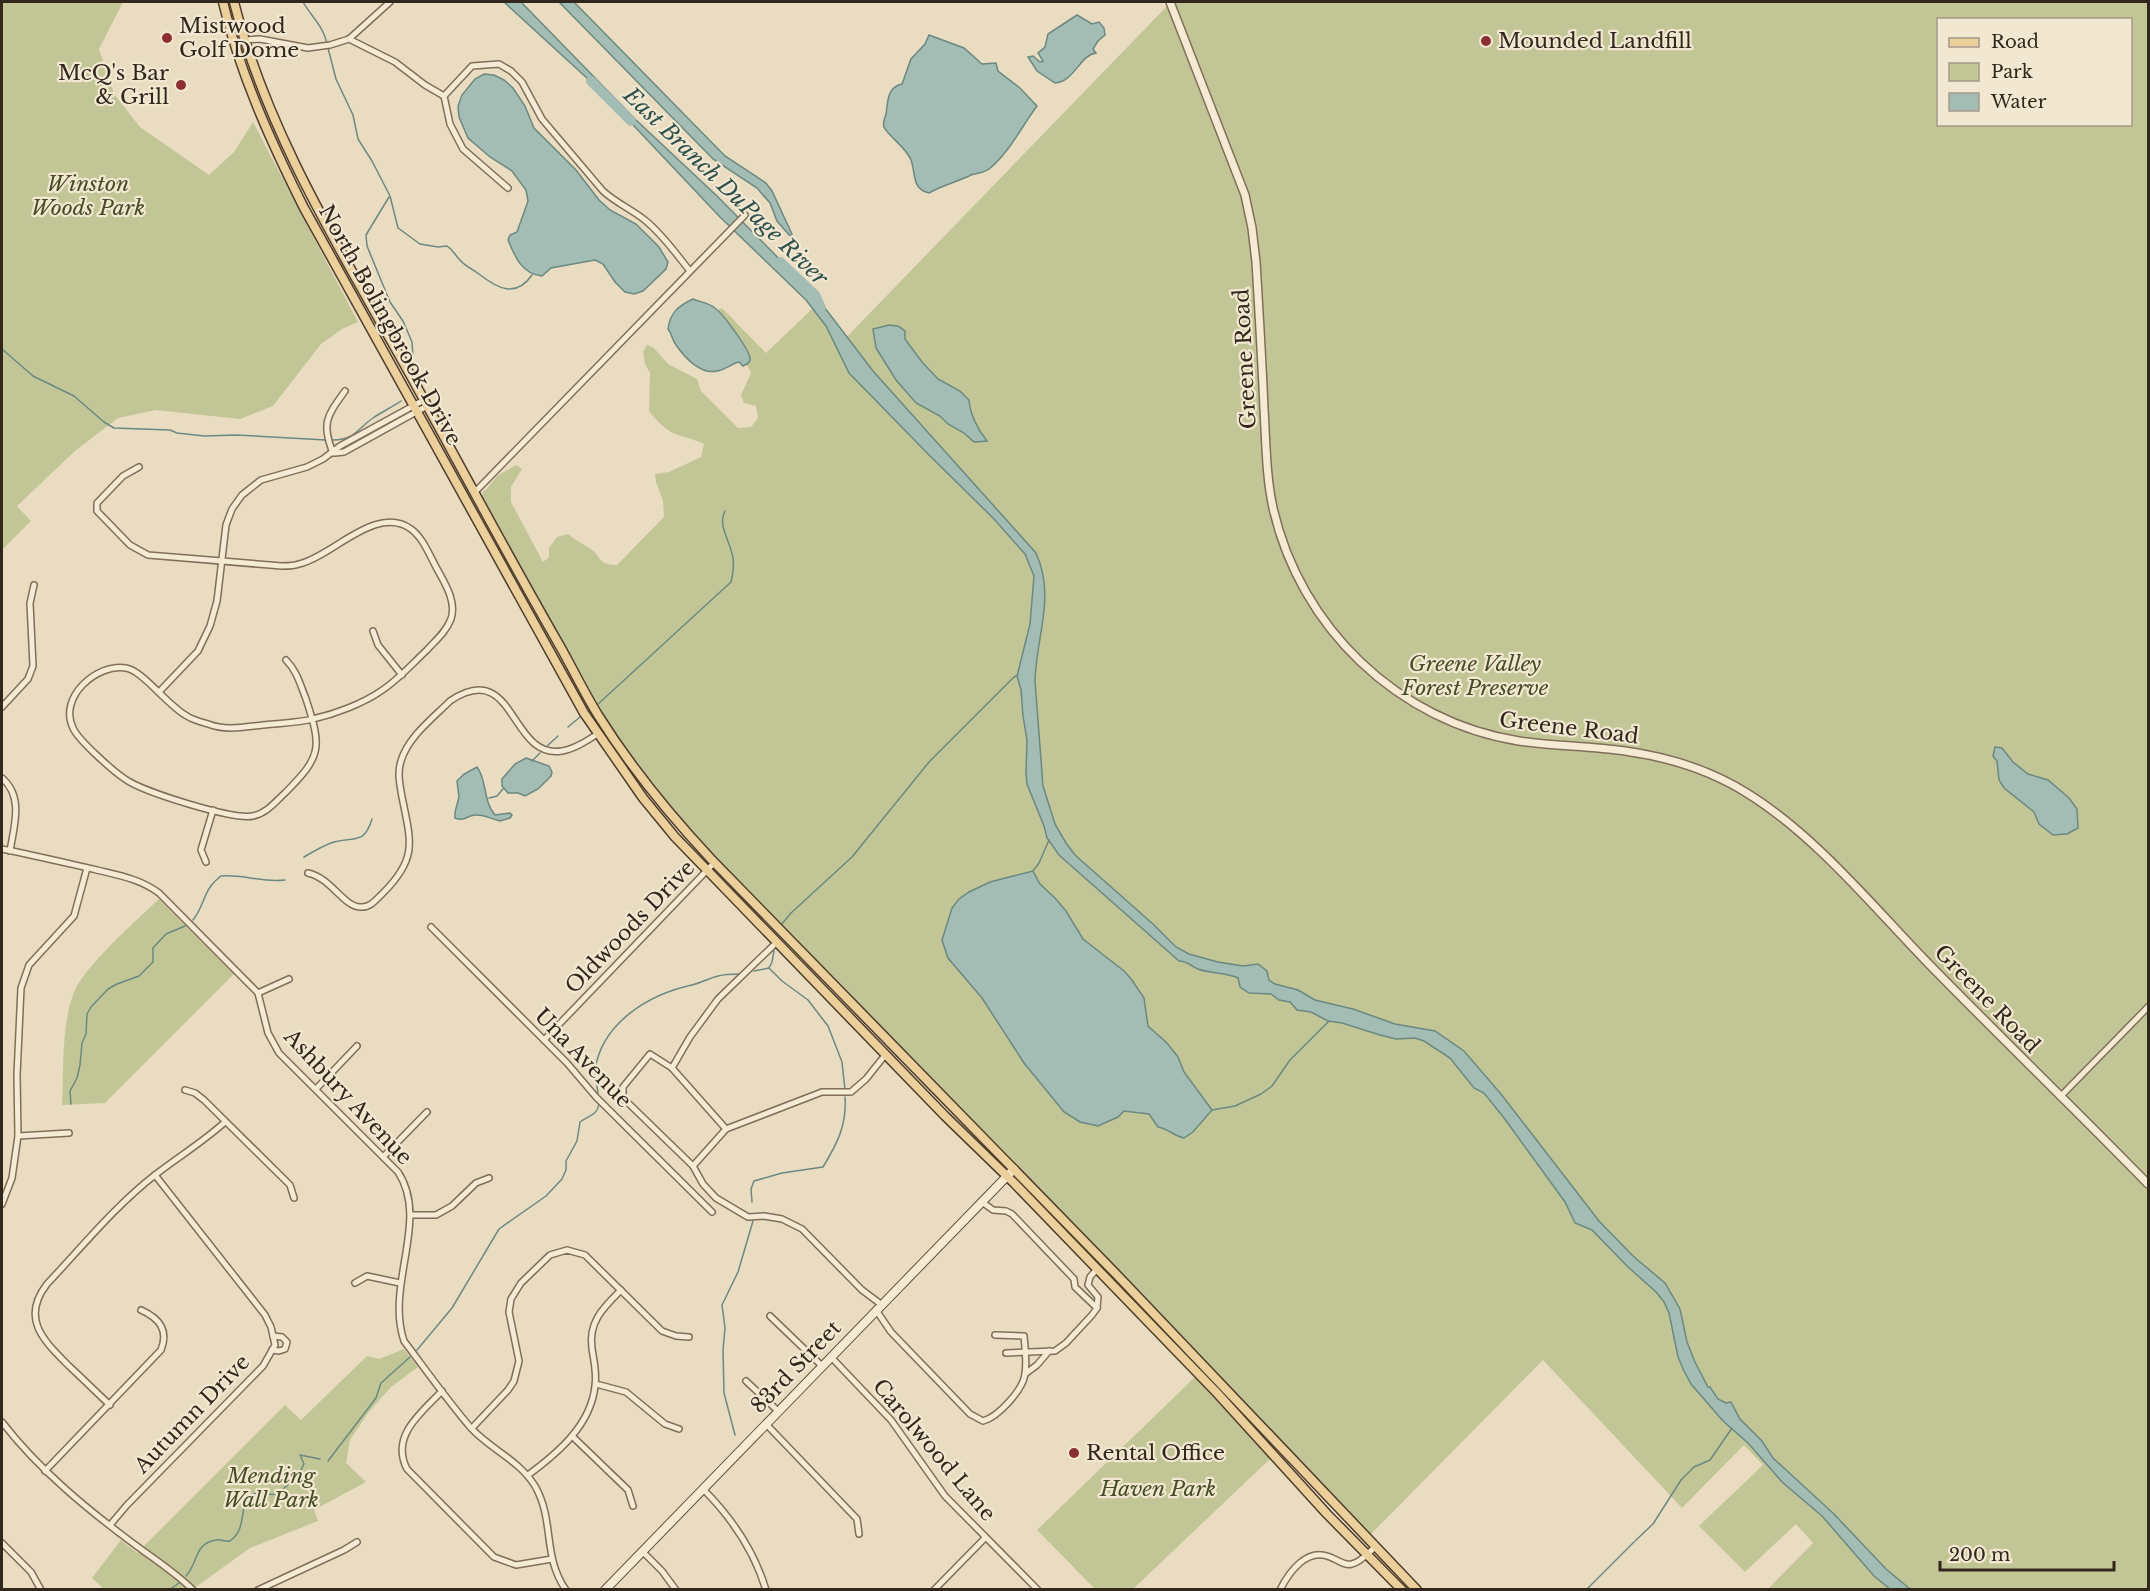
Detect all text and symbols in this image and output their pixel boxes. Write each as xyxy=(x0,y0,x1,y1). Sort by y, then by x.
place label: Mistwood Golf Dome xyxy=(179,13,299,63)
legend xyxy=(1937,18,2132,126)
place label: Mounded Landfill xyxy=(1498,28,1692,54)
marker: Mistwood Golf Dome xyxy=(160,31,174,45)
text: Road xyxy=(1991,31,2039,53)
marker: Mounded Landfill xyxy=(1479,34,1493,48)
place label: McQ's Bar & Grill xyxy=(58,60,169,110)
text: Park xyxy=(1991,61,2033,83)
marker: McQ's Bar & Grill xyxy=(174,78,188,92)
water label: East Branch DuPage River xyxy=(617,81,834,292)
text: Water xyxy=(1990,91,2047,113)
park label: Winston Woods Park xyxy=(31,171,145,221)
street label: North Bolingbrook Drive xyxy=(313,200,467,450)
street label: Greene Road xyxy=(1228,288,1262,430)
park label: Greene Valley Forest Preserve xyxy=(1401,651,1549,701)
street label: Greene Road xyxy=(1498,707,1640,749)
street label: Oldwoods Drive xyxy=(560,855,700,999)
street label: Greene Road xyxy=(1929,939,2045,1059)
street label: Una Avenue xyxy=(529,1003,637,1113)
street label: Ashbury Avenue xyxy=(278,1023,418,1170)
street label: 83rd Street xyxy=(745,1315,847,1419)
street label: Autumn Drive xyxy=(128,1349,255,1480)
street label: Carolwood Lane xyxy=(867,1374,1001,1526)
place label: Rental Office xyxy=(1086,1440,1225,1466)
marker: Rental Office xyxy=(1067,1446,1081,1460)
park label: Mending Wall Park xyxy=(223,1463,319,1513)
park label: Haven Park xyxy=(1099,1476,1216,1502)
scale bar xyxy=(1940,1534,2114,1572)
text: 200 m xyxy=(1949,1544,2010,1566)

